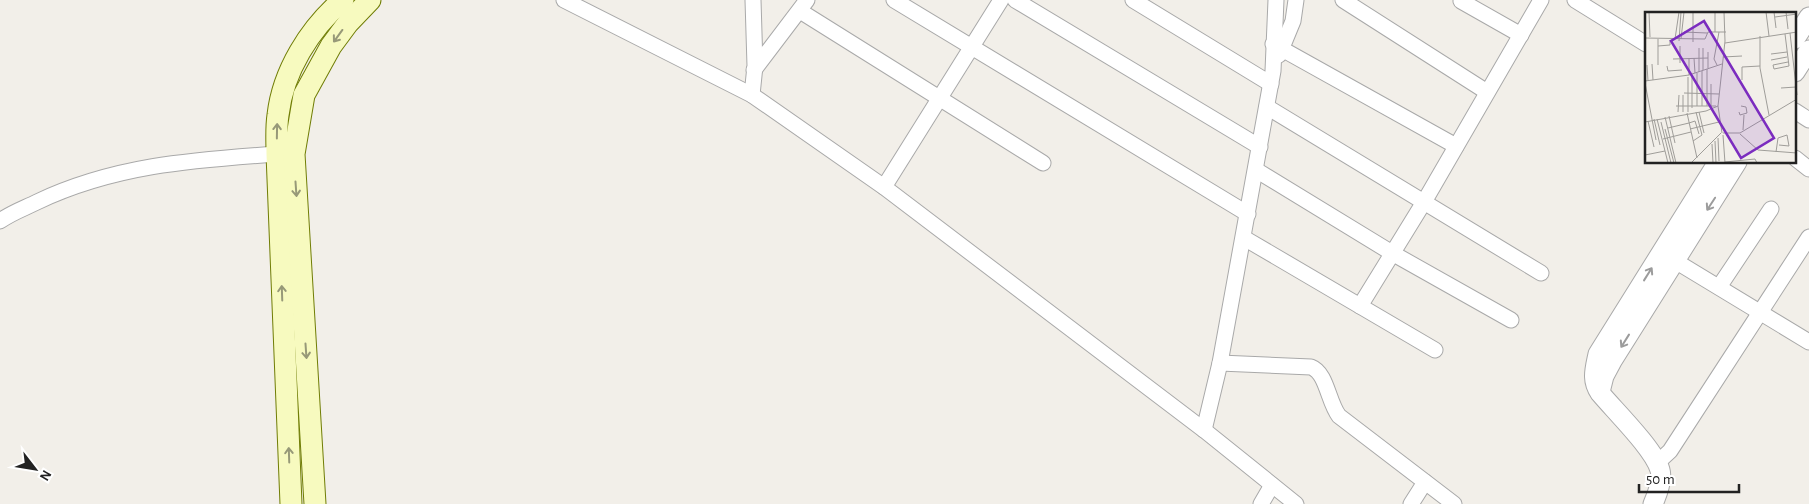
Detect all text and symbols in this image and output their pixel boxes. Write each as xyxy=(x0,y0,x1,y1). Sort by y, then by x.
inset map xyxy=(1645,12,1796,164)
one-way arrow xyxy=(333,29,343,43)
one-way arrow xyxy=(273,123,282,139)
one-way arrow xyxy=(291,180,300,196)
one-way arrow xyxy=(1706,196,1716,210)
one-way arrow xyxy=(1644,267,1654,281)
one-way arrow xyxy=(278,285,287,301)
one-way arrow xyxy=(1619,334,1629,348)
one-way arrow xyxy=(301,342,310,358)
north arrow xyxy=(10,444,60,494)
one-way arrow xyxy=(284,448,293,464)
scale bar xyxy=(1639,462,1739,494)
text: N xyxy=(37,467,54,483)
text: 50 m xyxy=(1646,472,1675,487)

